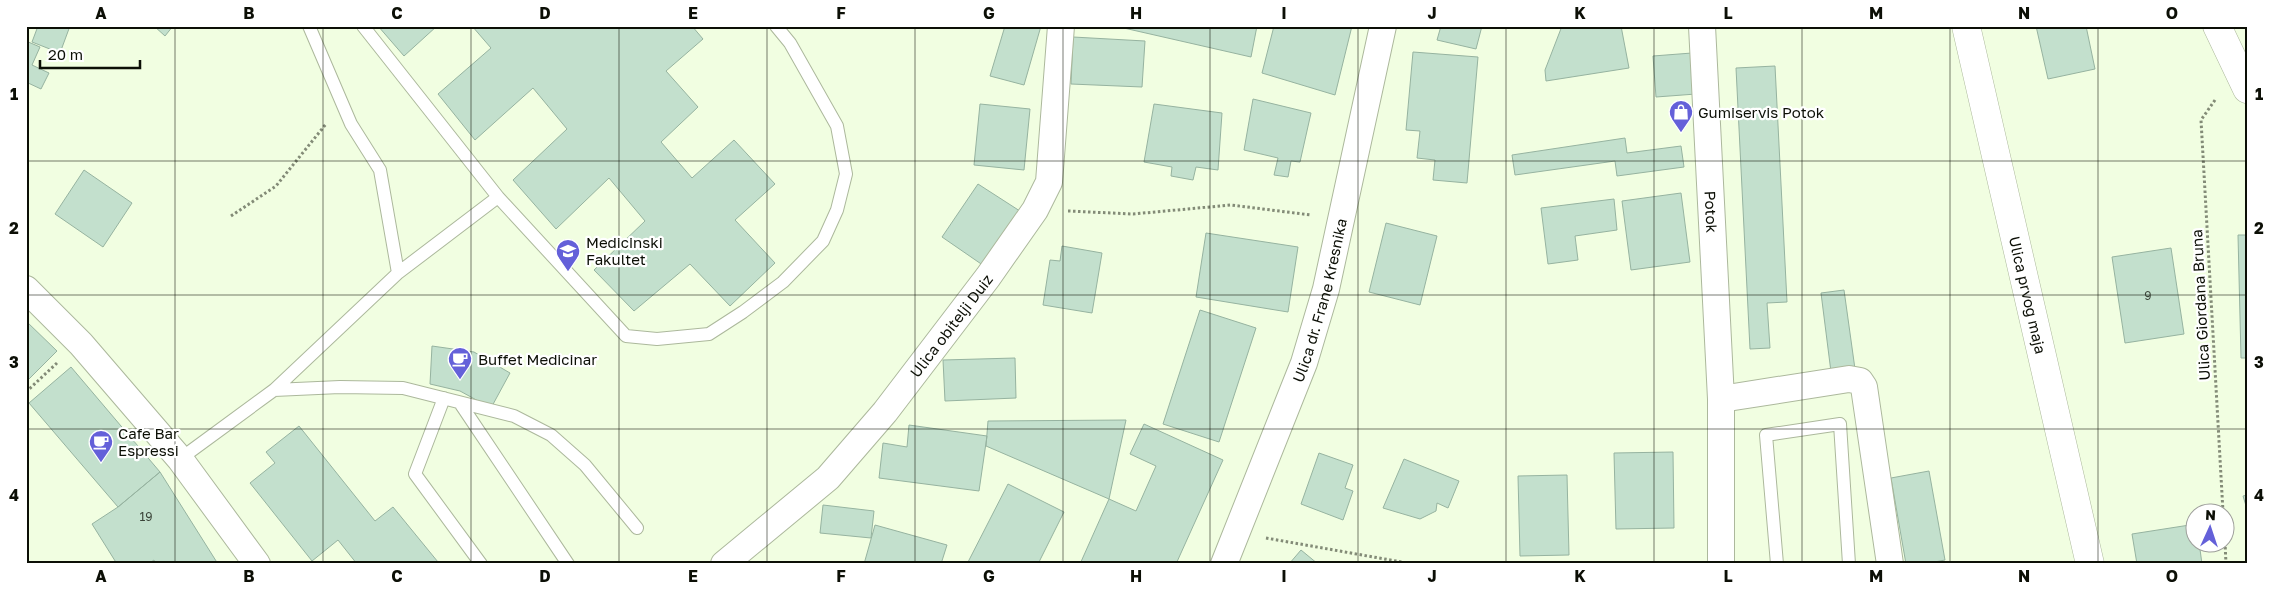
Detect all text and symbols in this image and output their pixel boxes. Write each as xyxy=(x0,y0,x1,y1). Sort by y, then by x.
text: A xyxy=(95,3,107,23)
text: B xyxy=(243,3,255,23)
text: C xyxy=(391,3,403,23)
text: D xyxy=(539,3,551,23)
text: E xyxy=(688,3,698,23)
text: F xyxy=(836,3,846,23)
text: G xyxy=(983,3,995,23)
text: H xyxy=(1130,3,1142,23)
text: I xyxy=(1281,3,1287,23)
text: J xyxy=(1427,3,1437,23)
text: K xyxy=(1574,3,1586,23)
text: L xyxy=(1723,3,1733,23)
text: M xyxy=(1869,3,1883,23)
text: N xyxy=(2018,3,2030,23)
text: O xyxy=(2166,3,2178,23)
scale bar xyxy=(40,38,140,70)
text: 20 m xyxy=(48,45,83,63)
text: 1 xyxy=(10,84,18,104)
text: 1 xyxy=(2255,84,2263,104)
shop icon: Gumiservis Potok xyxy=(1668,99,1694,133)
place label: Gumiservis Potok xyxy=(1698,103,1825,121)
street label: Potok xyxy=(1701,190,1722,234)
street label: Ulica dr. Frane Kresnika xyxy=(1288,217,1350,385)
text: 2 xyxy=(9,218,19,238)
text: 2 xyxy=(2254,218,2264,238)
street label: Ulica Giordana Bruna xyxy=(2187,229,2213,381)
place label: Medicinski Fakultet xyxy=(586,233,663,268)
street label: Ulica prvog maja xyxy=(2006,234,2050,356)
school or university icon: Medicinski Fakultet xyxy=(555,238,581,272)
street label: Ulica obitelji Duiz xyxy=(906,270,996,381)
house number: 9 xyxy=(2144,288,2152,303)
cafe icon: Buffet Medicinar xyxy=(447,346,473,380)
place label: Buffet Medicinar xyxy=(478,350,597,368)
text: 3 xyxy=(9,352,19,372)
text: 3 xyxy=(2254,352,2264,372)
place label: Cafe Bar Espressi xyxy=(118,424,179,459)
cafe icon: Cafe Bar Espressi xyxy=(88,429,114,463)
text: 4 xyxy=(9,485,19,505)
text: 4 xyxy=(2254,485,2264,505)
north arrow xyxy=(2186,502,2236,552)
text: N xyxy=(2205,506,2216,523)
house number: 19 xyxy=(139,509,153,524)
text: A xyxy=(95,566,107,586)
text: B xyxy=(243,566,255,586)
text: C xyxy=(391,566,403,586)
text: D xyxy=(539,566,551,586)
text: E xyxy=(688,566,698,586)
text: F xyxy=(836,566,846,586)
text: G xyxy=(983,566,995,586)
text: H xyxy=(1130,566,1142,586)
text: I xyxy=(1281,566,1287,586)
text: J xyxy=(1427,566,1437,586)
text: K xyxy=(1574,566,1586,586)
text: L xyxy=(1723,566,1733,586)
text: M xyxy=(1869,566,1883,586)
text: N xyxy=(2018,566,2030,586)
text: O xyxy=(2166,566,2178,586)

